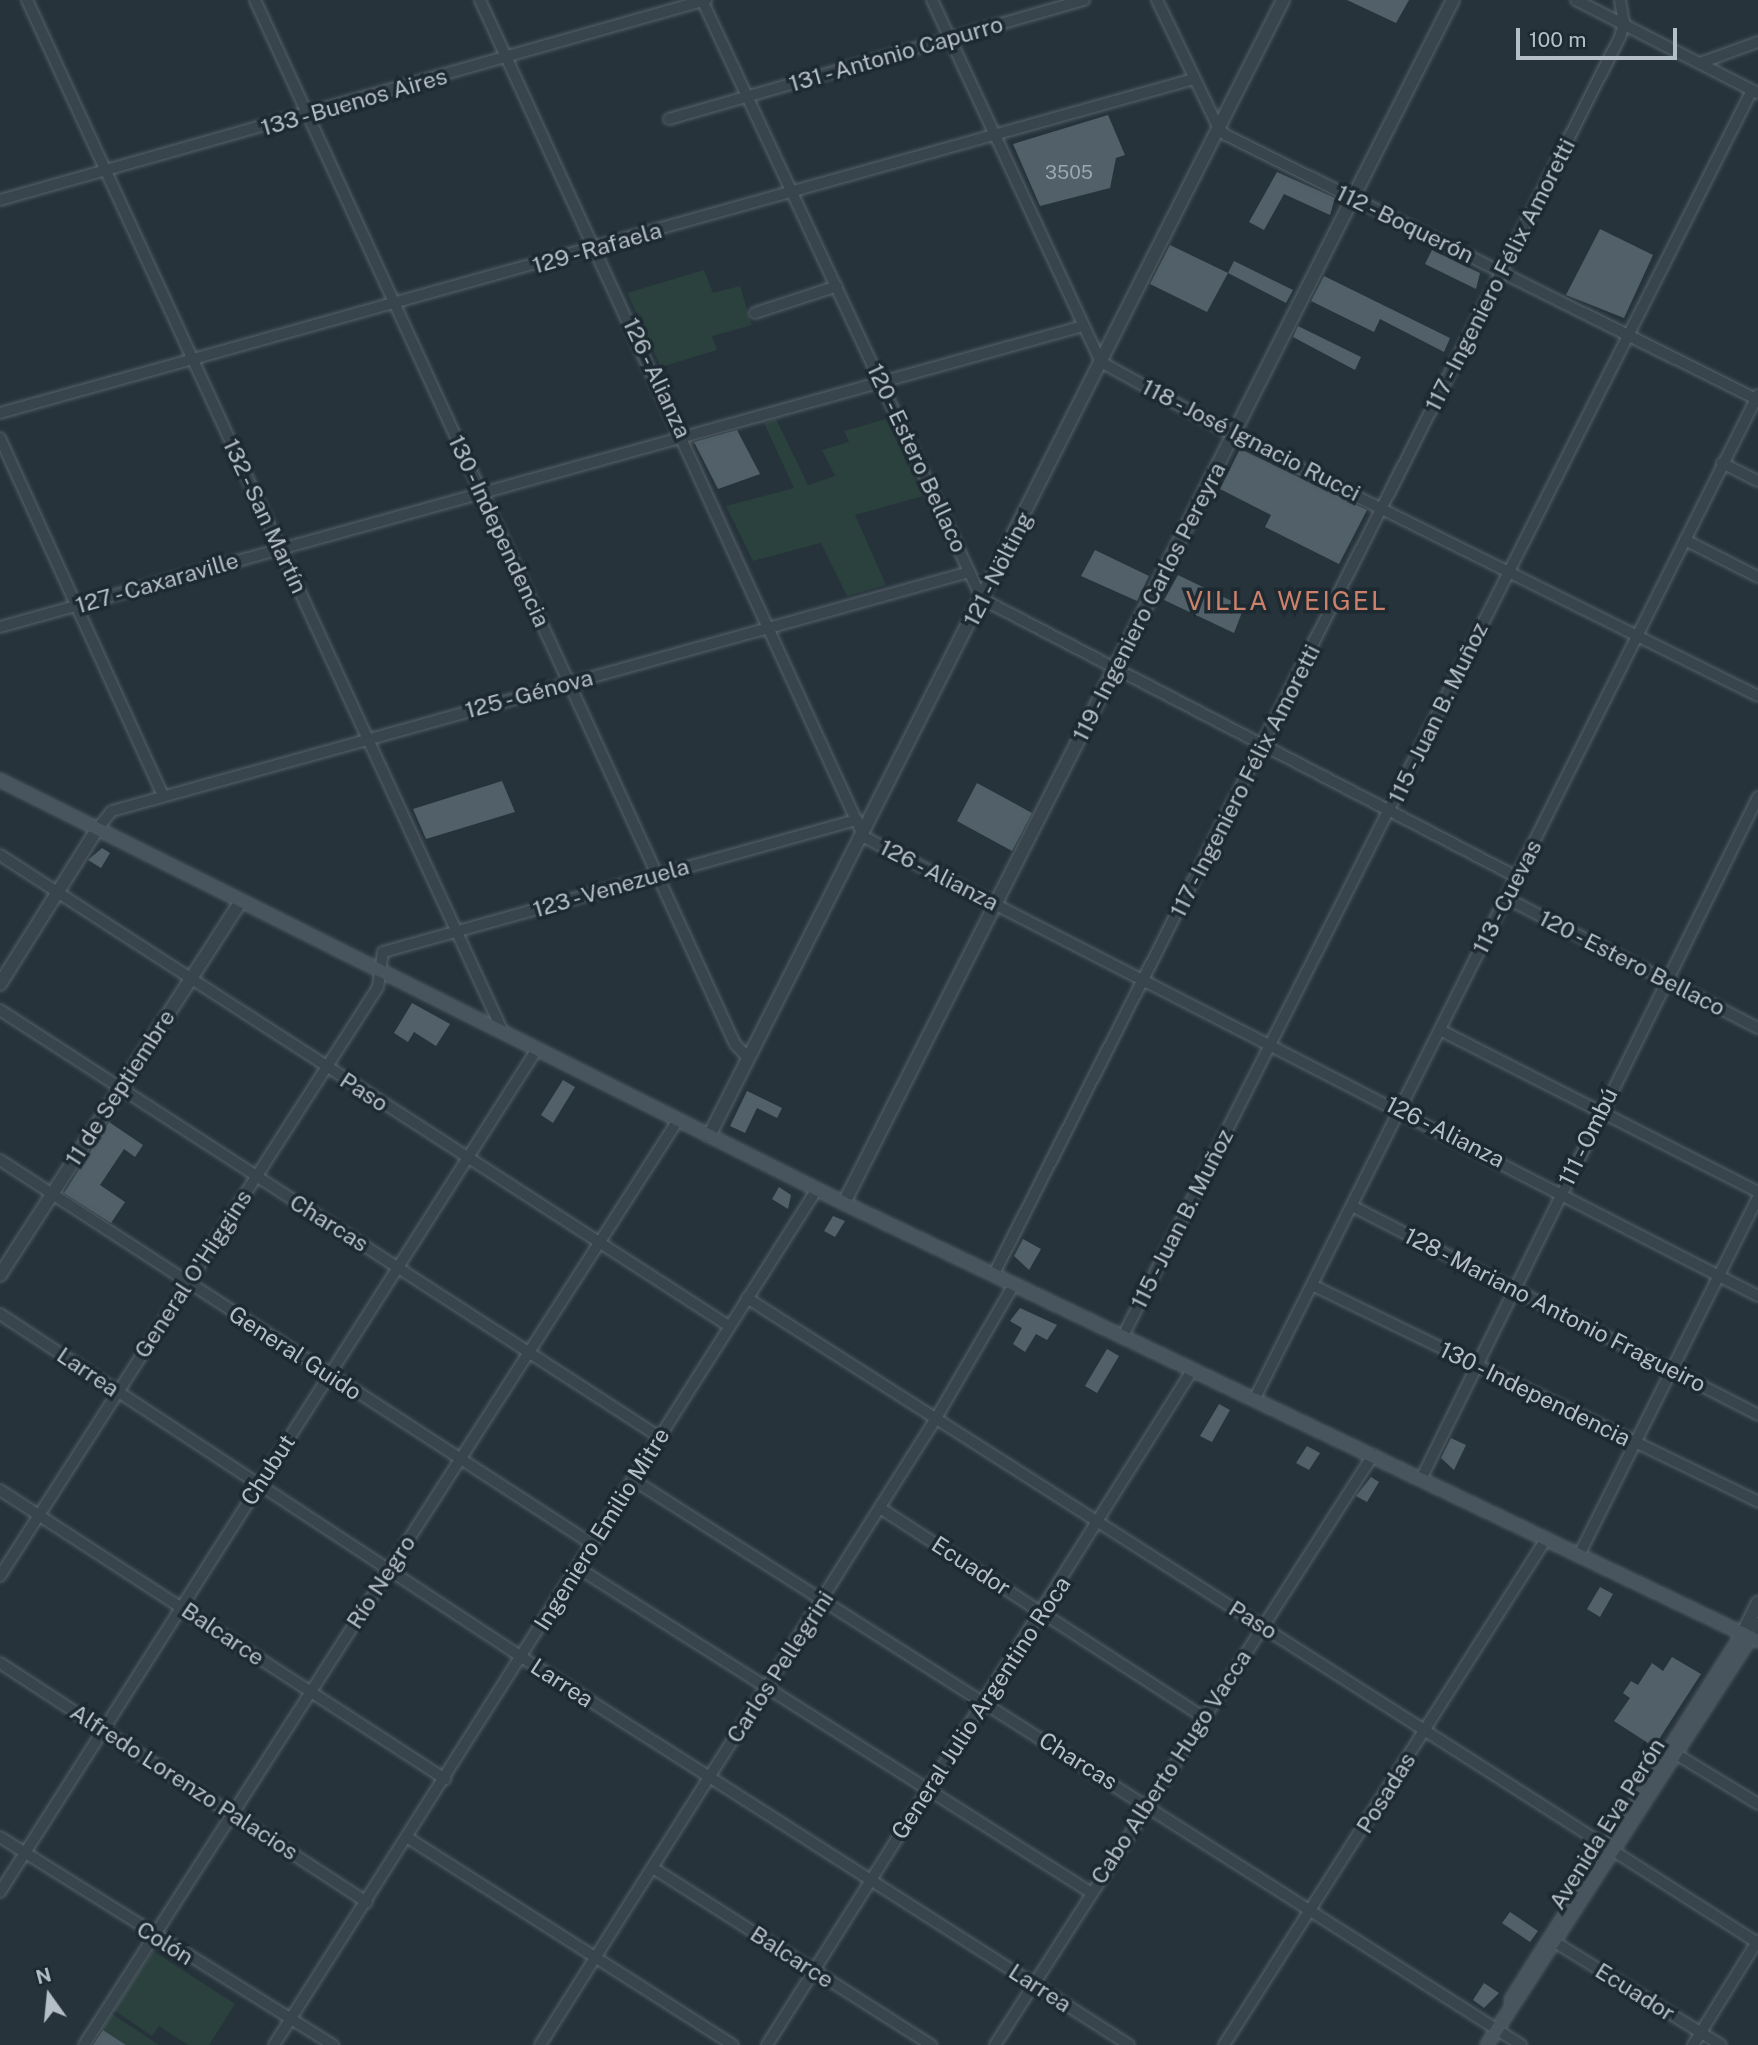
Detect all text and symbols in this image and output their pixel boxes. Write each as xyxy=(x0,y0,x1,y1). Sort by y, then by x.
street label: 131 - Antonio Capurro xyxy=(783,9,1009,99)
scale bar xyxy=(1520,14,1681,58)
text: 100 m xyxy=(1529,27,1586,52)
street label: 133 - Buenos Aires xyxy=(255,61,453,143)
street label: 117 - Ingeniero Félix Amoretti xyxy=(1418,131,1582,419)
house number: 3505 xyxy=(1045,162,1093,184)
street label: 112 - Boquerón xyxy=(1329,177,1481,271)
street label: 129 - Rafaela xyxy=(526,216,668,280)
street label: 126 - Alianza xyxy=(616,311,698,445)
street label: 120 - Estero Bellaco xyxy=(860,356,974,560)
street label: 118 - José Ignacio Rucci xyxy=(1134,371,1368,509)
street label: 130 - Independencia xyxy=(441,428,557,634)
street label: 132 - San Martín xyxy=(216,431,314,601)
street label: 119 - Ingeniero Carlos Pereyra xyxy=(1065,455,1233,749)
street label: 121 - Nölting xyxy=(956,504,1040,634)
street label: 127 - Caxaraville xyxy=(69,546,245,620)
district label: VILLA WEIGEL xyxy=(1187,585,1387,617)
street label: 115 - Juan B. Muñoz xyxy=(1381,615,1495,811)
street label: 117 - Ingeniero Félix Amoretti xyxy=(1163,637,1327,925)
street label: 125 - Génova xyxy=(459,663,599,725)
street label: 126 - Alianza xyxy=(872,832,1006,918)
street label: 113 - Cuevas xyxy=(1465,833,1549,961)
street label: 123 - Venezuela xyxy=(527,852,695,924)
street label: 120 - Estero Bellaco xyxy=(1531,903,1733,1023)
street label: 11 de Septiembre xyxy=(59,1004,181,1172)
street label: Paso xyxy=(335,1066,393,1118)
street label: 111 - Ombú xyxy=(1551,1081,1625,1193)
street label: 126 - Alianza xyxy=(1378,1089,1512,1175)
street label: 115 - Juan B. Muñoz xyxy=(1123,1122,1241,1316)
street label: General O'Higgins xyxy=(128,1185,258,1363)
street label: Charcas xyxy=(285,1188,373,1258)
street label: 128 - Mariano Antonio Fragueiro xyxy=(1397,1220,1713,1400)
street label: General Guido xyxy=(223,1300,367,1406)
street label: 130 - Independencia xyxy=(1432,1334,1638,1454)
street label: Larrea xyxy=(52,1341,124,1403)
street label: Ingeniero Emilio Mitre xyxy=(528,1423,676,1635)
street label: Chubut xyxy=(235,1430,301,1510)
street label: Río Negro xyxy=(341,1530,421,1634)
street label: Ecuador xyxy=(926,1530,1016,1602)
street label: General Julio Argentino Roca xyxy=(885,1571,1077,1845)
street label: Carlos Pellegrini xyxy=(721,1586,839,1748)
street label: Paso xyxy=(1224,1595,1282,1645)
street label: Balcarce xyxy=(176,1596,270,1672)
street label: Cabo Alberto Hugo Vacca xyxy=(1085,1644,1257,1890)
street label: Larrea xyxy=(526,1653,598,1713)
street label: Alfredo Lorenzo Palacios xyxy=(65,1698,303,1866)
street label: Charcas xyxy=(1034,1726,1122,1796)
street label: Avenida Eva Perón xyxy=(1543,1733,1671,1915)
street label: Posadas xyxy=(1351,1748,1421,1838)
street label: Colón xyxy=(132,1915,198,1971)
street label: Balcarce xyxy=(745,1920,839,1994)
street label: Ecuador xyxy=(1590,1957,1680,2027)
street label: Larrea xyxy=(1004,1958,1076,2018)
north arrow xyxy=(14,1961,84,2031)
text: N xyxy=(34,1963,54,1988)

